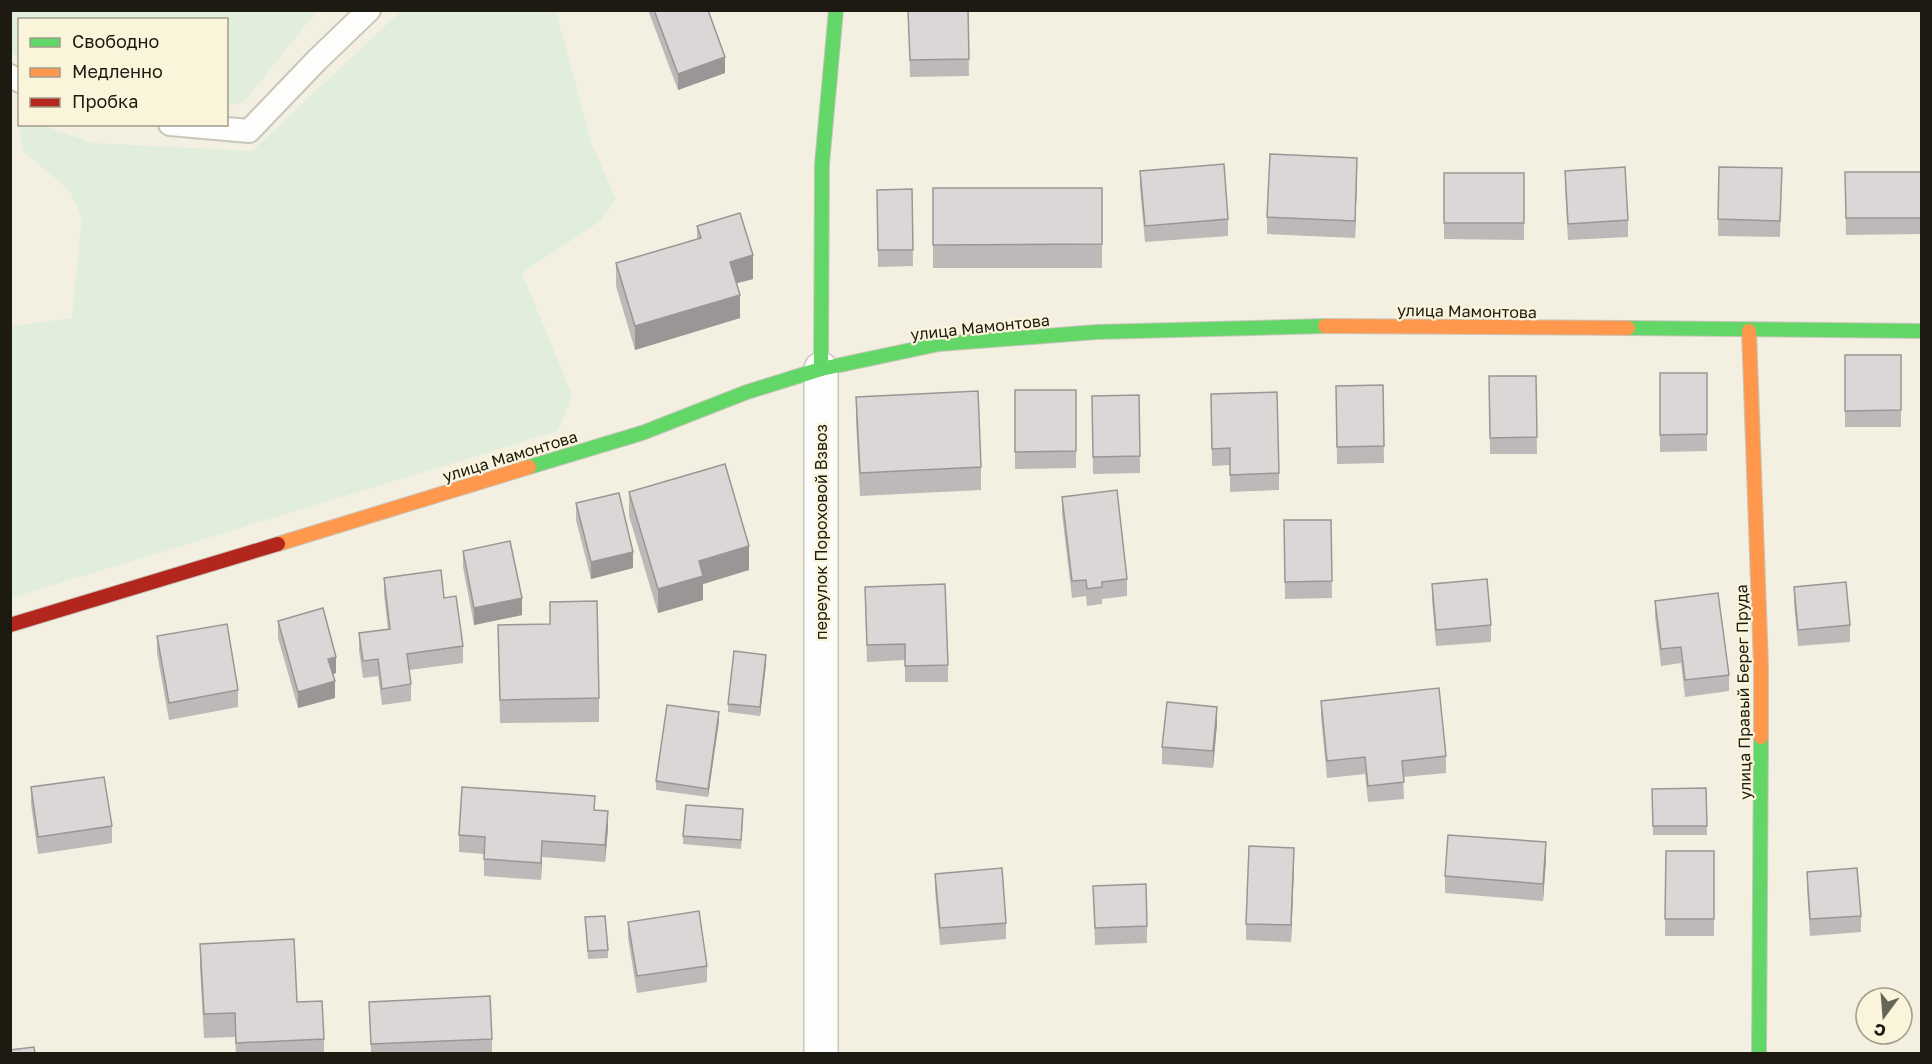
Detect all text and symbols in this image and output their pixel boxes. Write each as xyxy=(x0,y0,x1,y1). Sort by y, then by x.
legend xyxy=(18,18,228,126)
text: Свободно xyxy=(72,30,159,52)
text: Медленно xyxy=(72,60,163,82)
text: Пробка xyxy=(72,90,138,112)
street label: улица Мамонтова xyxy=(1397,300,1537,322)
street label: улица Мамонтова xyxy=(909,310,1051,344)
street label: переулок Пороховой Взвоз xyxy=(811,424,831,640)
street label: улица Мамонтова xyxy=(440,426,580,486)
street label: улица Правый Берег Пруда xyxy=(1731,584,1755,800)
north arrow xyxy=(1854,986,1914,1046)
text: С xyxy=(1872,1019,1888,1042)

